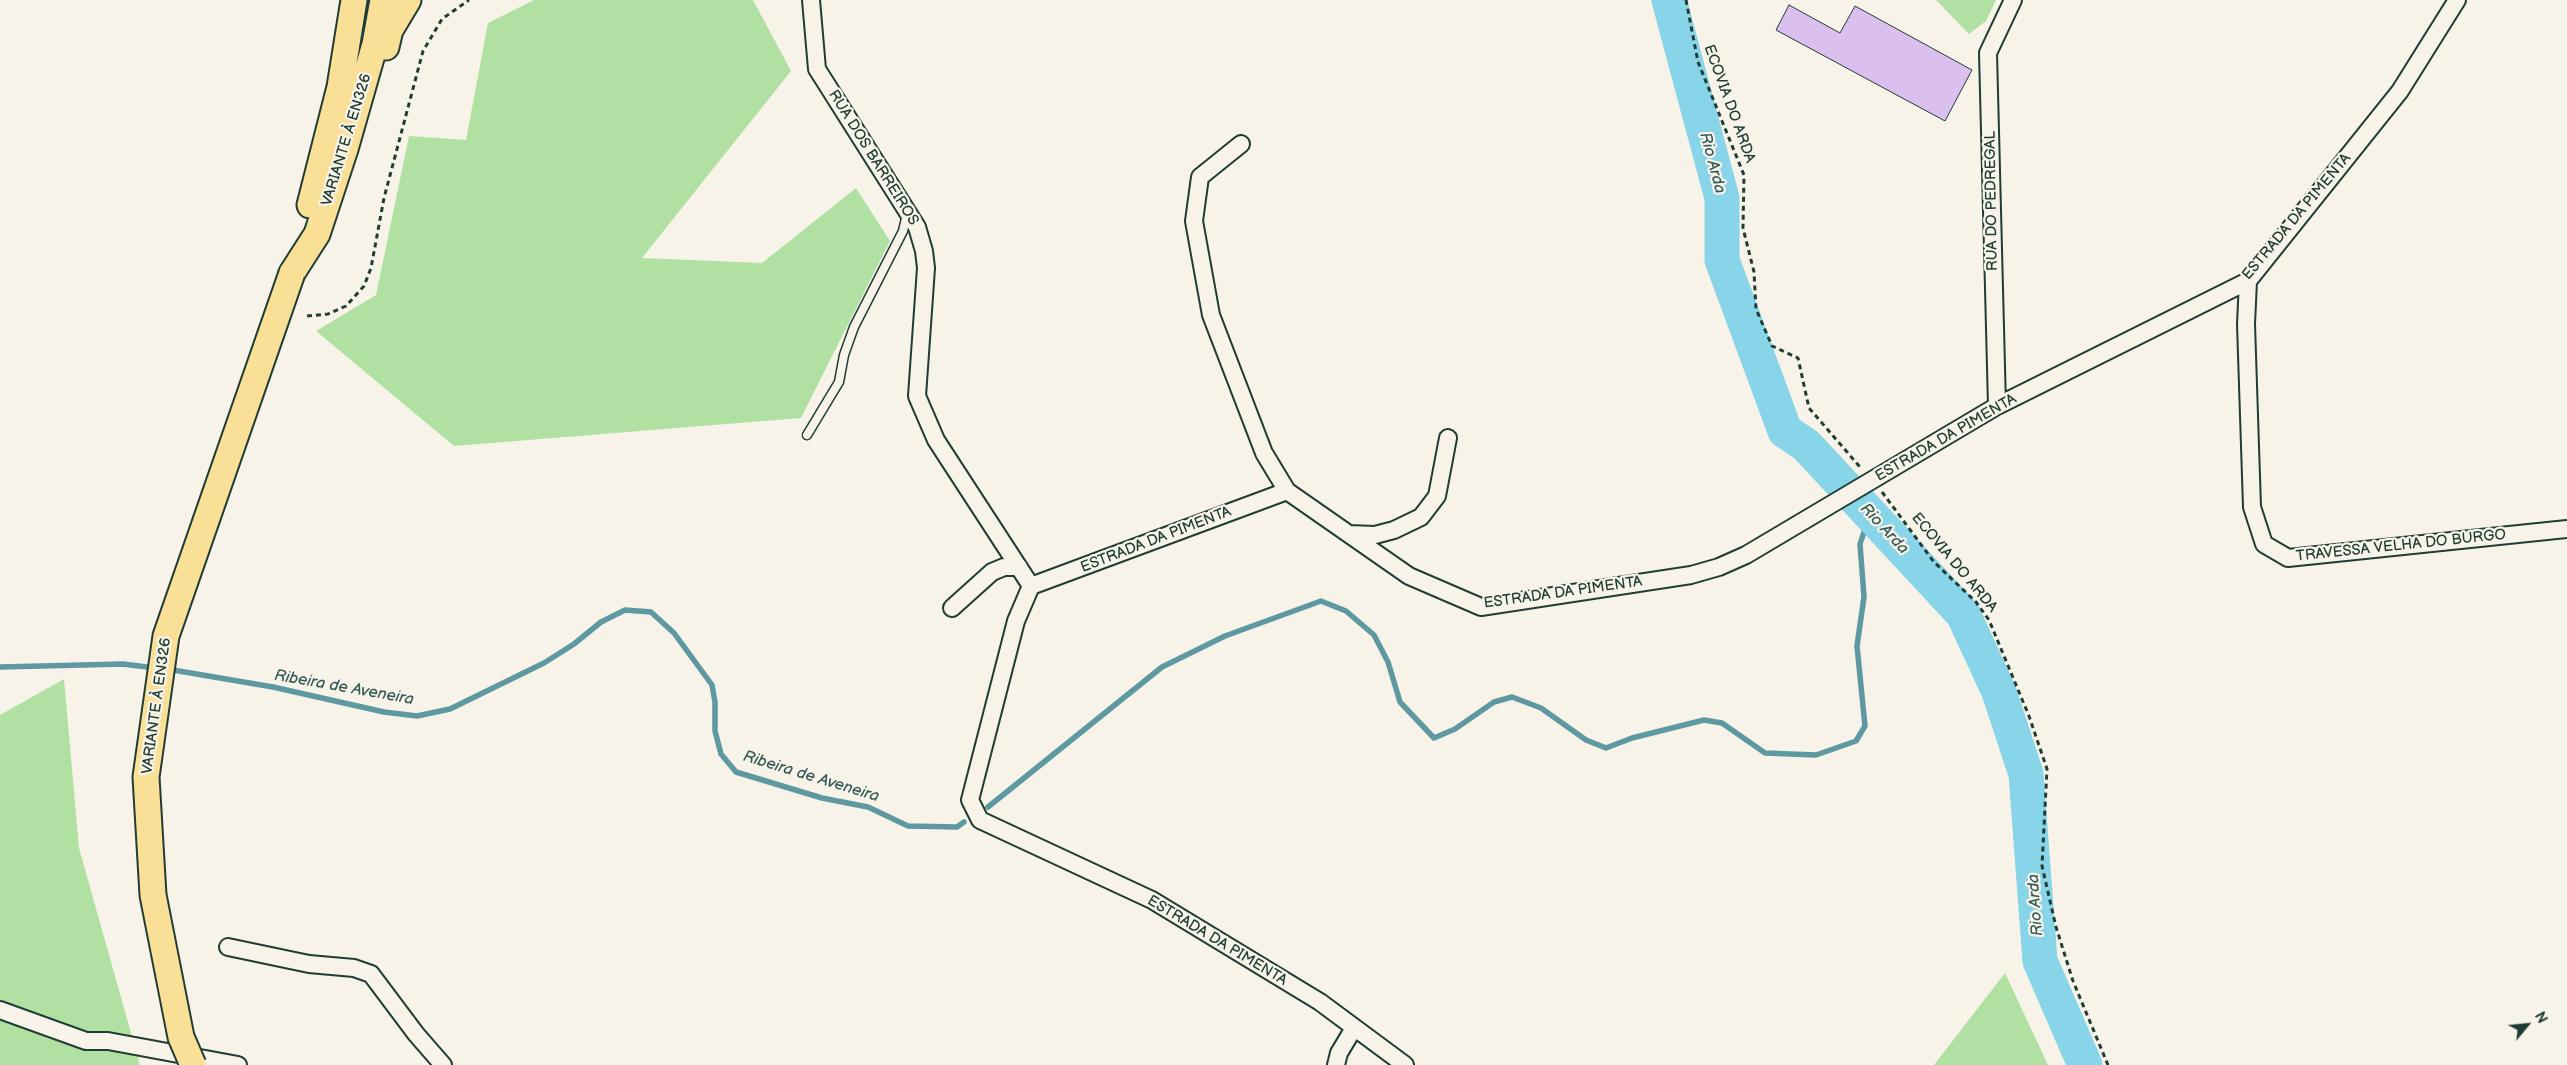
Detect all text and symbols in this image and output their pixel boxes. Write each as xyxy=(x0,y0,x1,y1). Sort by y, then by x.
street label: ECOVIA DO ARDA xyxy=(1699,42,1759,166)
street label: VARIANTE À EN326 xyxy=(318,72,376,208)
street label: RUA DOS BARREIROS xyxy=(824,87,922,229)
water label: Rio Arda xyxy=(1695,130,1729,196)
street label: RUA DO PEDREGAL xyxy=(1982,131,2002,271)
street label: ESTRADA DA PIMENTA xyxy=(2239,150,2355,284)
street label: ESTRADA DA PIMENTA xyxy=(1872,390,2020,486)
water label: Rio Arda xyxy=(1856,500,1912,558)
street label: ESTRADA DA PIMENTA xyxy=(1078,503,1234,577)
street label: ECOVIA DO ARDA xyxy=(1907,510,2001,616)
street label: TRAVESSA VELHA DO BURGO xyxy=(2295,526,2507,566)
street label: ESTRADA DA PIMENTA xyxy=(1483,573,1643,613)
street label: VARIANTE À EN326 xyxy=(139,637,175,775)
water label: Ribeira de Aveneira xyxy=(273,666,415,710)
water label: Ribeira de Aveneira xyxy=(741,747,881,807)
water label: Rio Arda xyxy=(2024,873,2048,937)
street label: ESTRADA DA PIMENTA xyxy=(1144,892,1290,990)
north arrow xyxy=(2502,1000,2552,1050)
text: N xyxy=(2531,1009,2551,1026)

